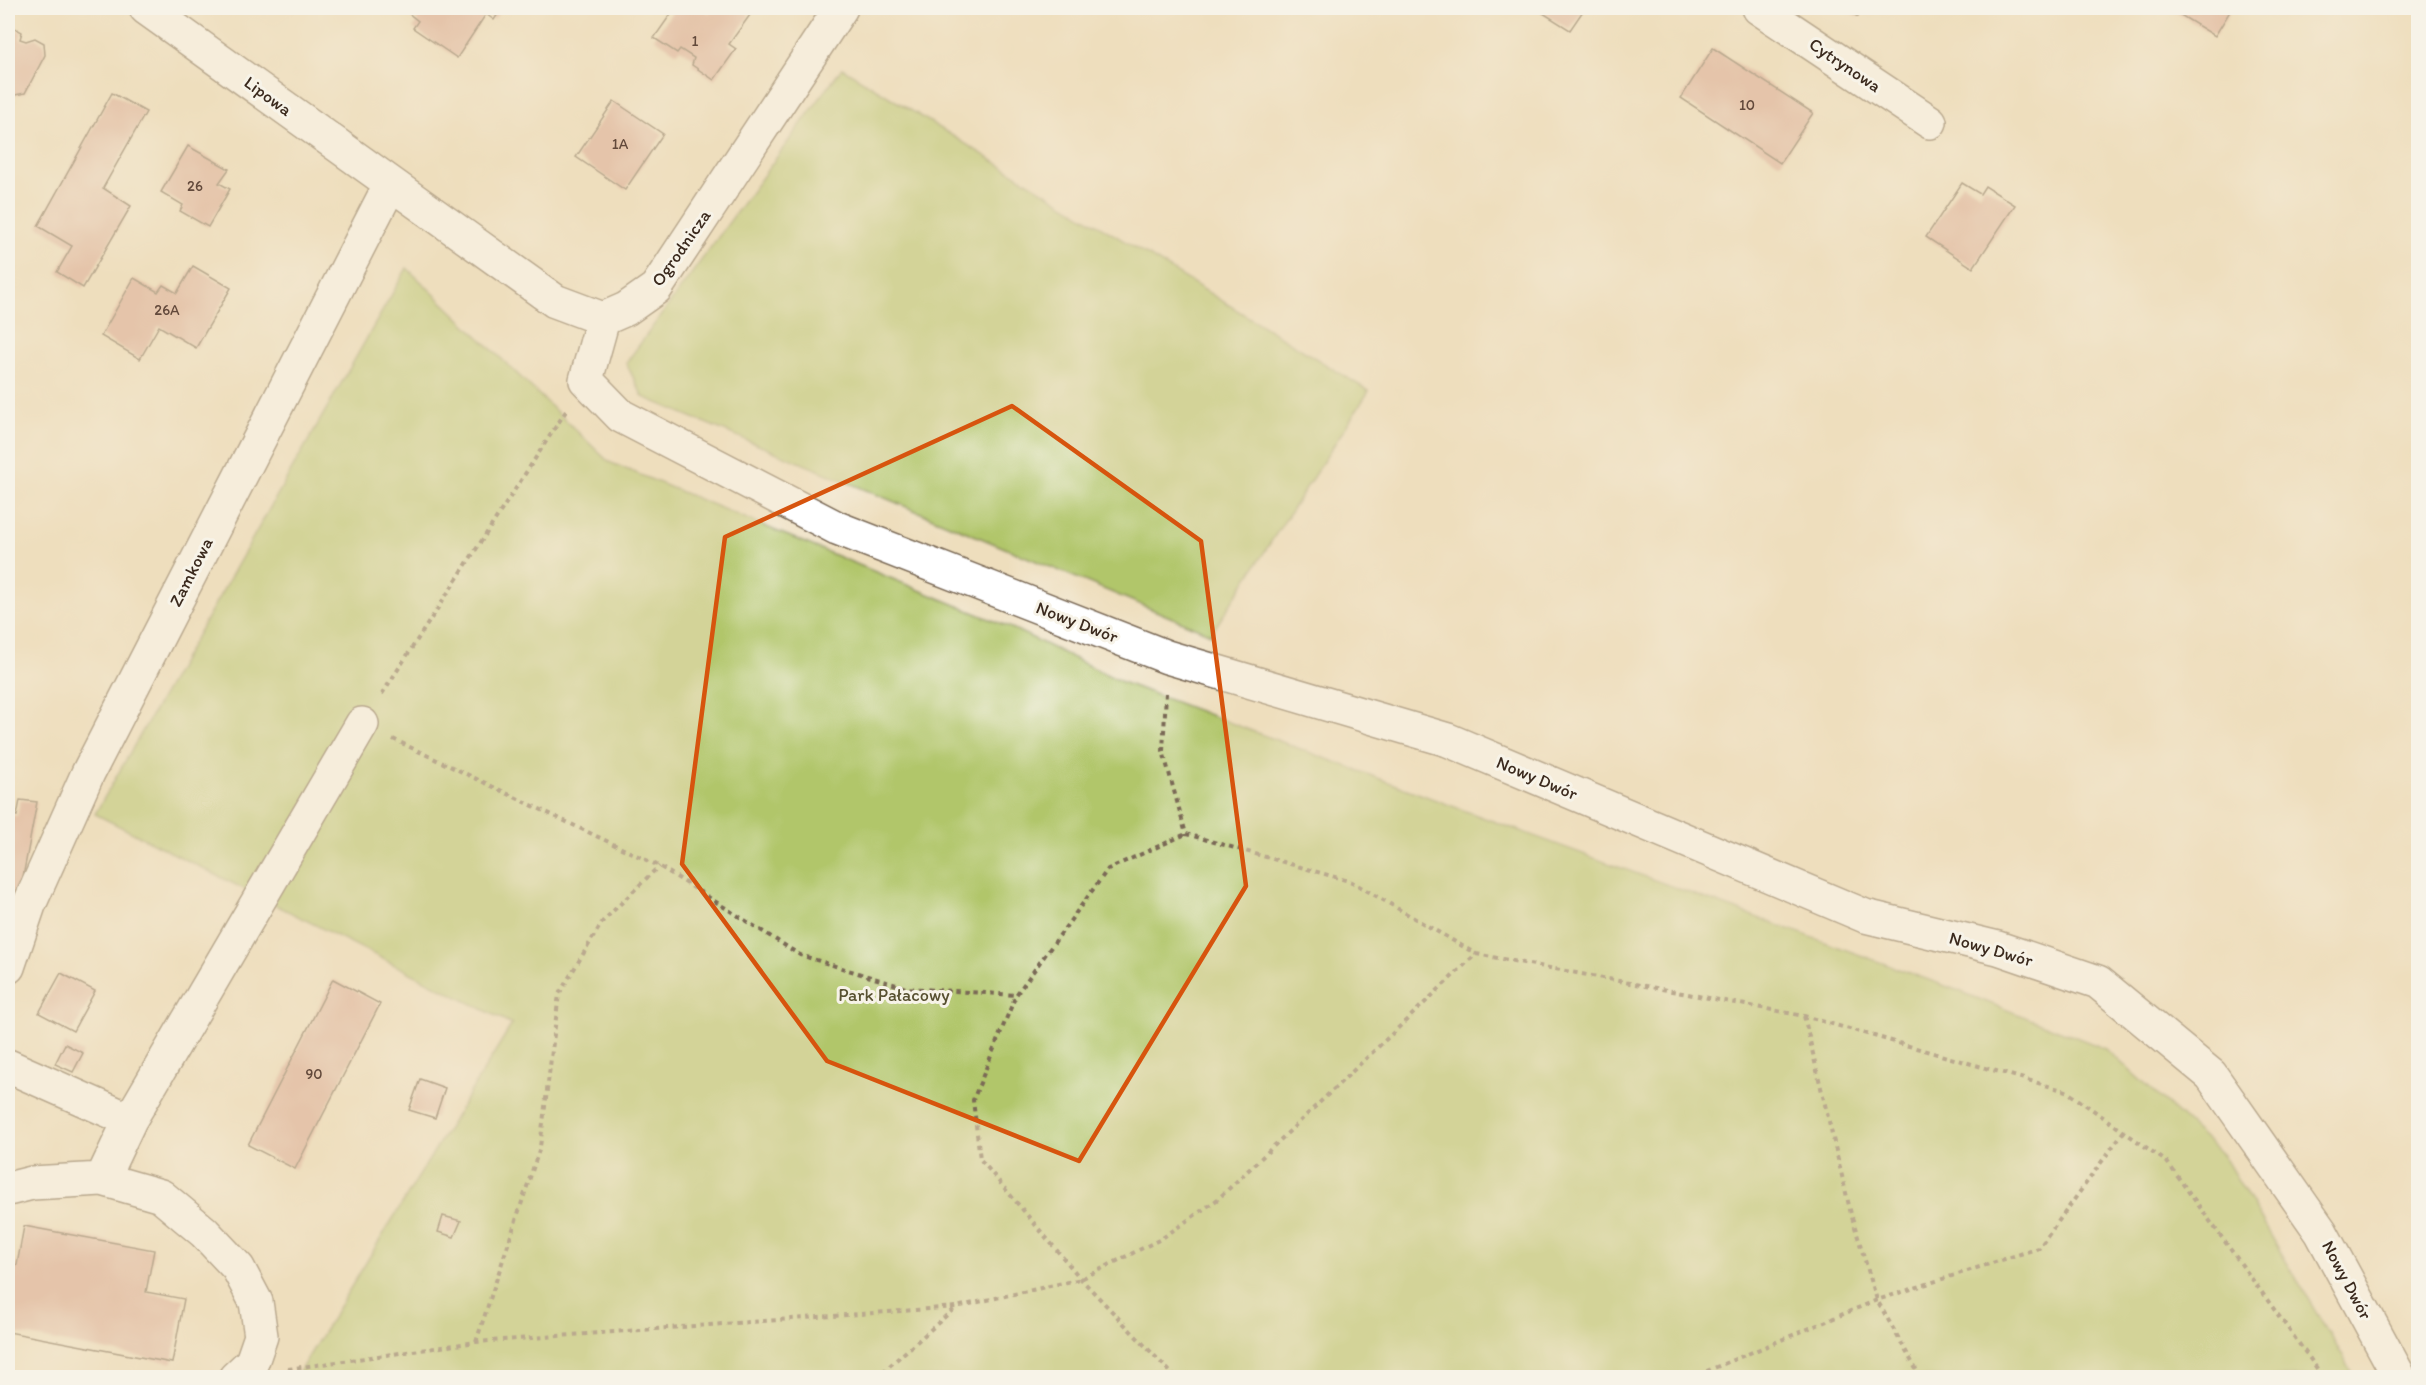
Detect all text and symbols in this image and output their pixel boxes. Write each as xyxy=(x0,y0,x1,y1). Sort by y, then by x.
house number: 1 xyxy=(692,32,699,50)
street label: Cytrynowa xyxy=(1805,33,1885,97)
street label: Lipowa xyxy=(240,71,297,121)
house number: 10 xyxy=(1739,96,1755,114)
house number: 1A xyxy=(612,135,629,153)
house number: 26 xyxy=(187,177,203,195)
street label: Ogrodnicza xyxy=(647,205,716,291)
house number: 26A xyxy=(154,301,180,319)
street label: Zamkowa xyxy=(164,533,218,610)
street label: Nowy Dwór xyxy=(1033,596,1122,648)
street label: Nowy Dwór xyxy=(1493,751,1582,805)
street label: Nowy Dwór xyxy=(1947,927,2036,972)
park label: Park Pałacowy xyxy=(838,984,950,1006)
house number: 90 xyxy=(305,1065,323,1083)
street label: Nowy Dwór xyxy=(2317,1237,2377,1324)

